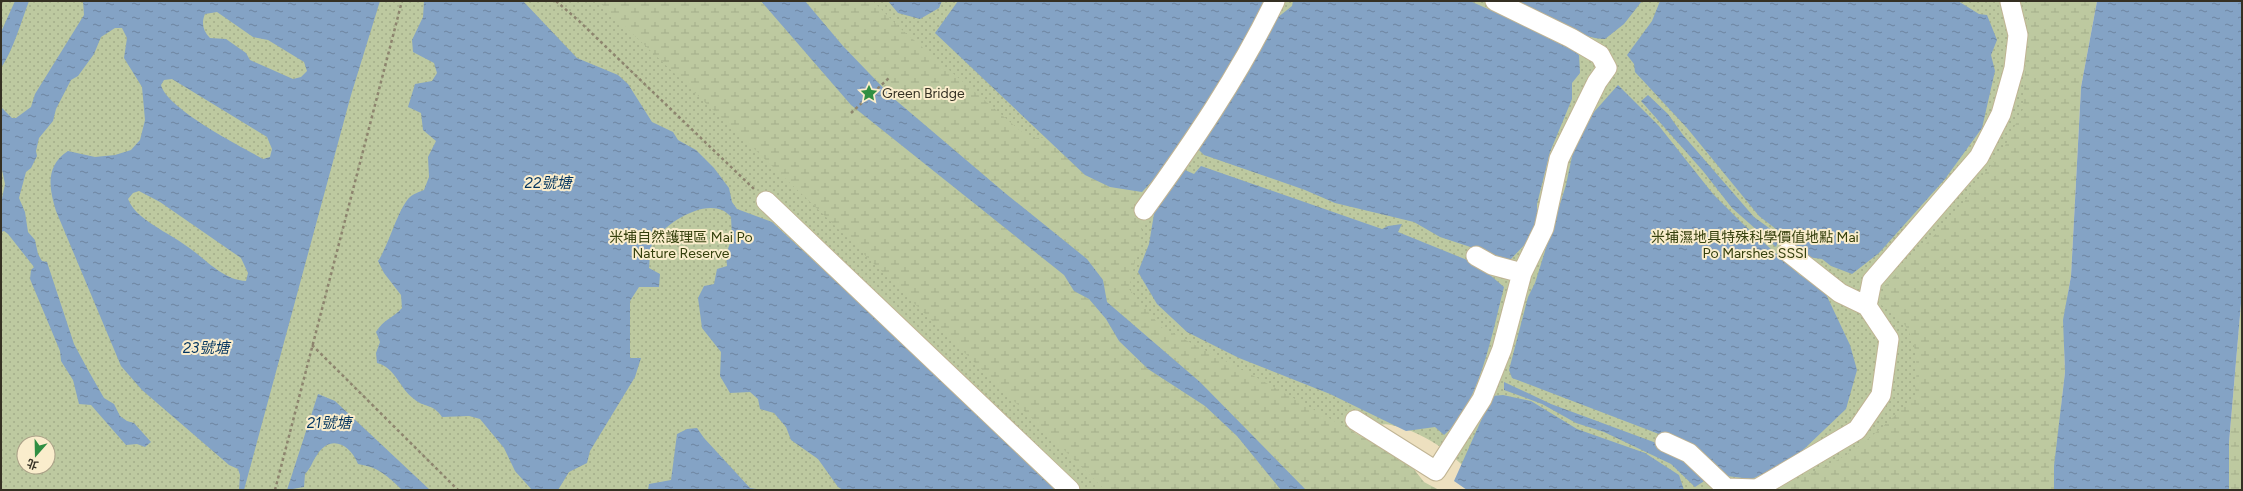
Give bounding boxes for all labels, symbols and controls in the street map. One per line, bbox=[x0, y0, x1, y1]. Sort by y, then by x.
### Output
place icon: Green Bridge bbox=[859, 83, 879, 103]
place label: Green Bridge bbox=[882, 85, 965, 102]
water label: 22號塘 bbox=[525, 174, 574, 192]
park label: 米埔自然護理區 Mai Po Nature Reserve bbox=[609, 229, 753, 262]
park label: 米埔濕地具特殊科學價值地點 Mai Po Marshes SSSI bbox=[1651, 229, 1859, 262]
water label: 23號塘 bbox=[183, 339, 232, 357]
water label: 21號塘 bbox=[307, 414, 354, 432]
north arrow bbox=[16, 435, 56, 475]
text: 北 bbox=[25, 456, 40, 472]

